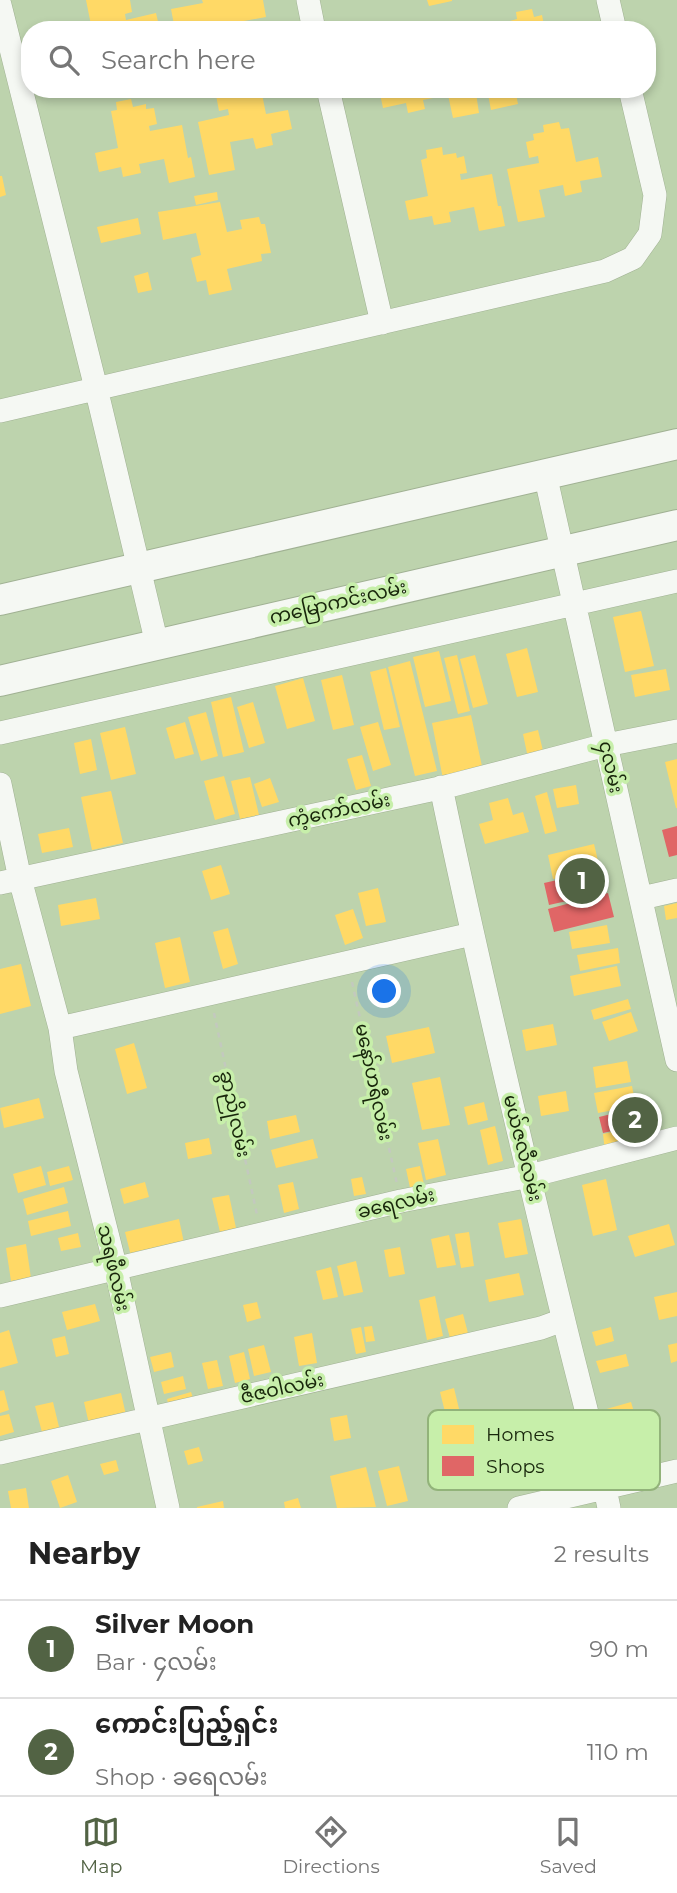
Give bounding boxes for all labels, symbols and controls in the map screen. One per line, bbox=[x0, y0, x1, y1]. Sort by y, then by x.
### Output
search box bbox=[21, 21, 656, 98]
icon: search bbox=[45, 41, 83, 79]
text: Search here bbox=[101, 44, 256, 76]
street label: ကမြောကင်းလမ်း bbox=[267, 572, 410, 633]
street label: ၄လမ်း bbox=[590, 738, 631, 796]
street label: ကံ့ကော်လမ်း bbox=[285, 785, 393, 834]
pin: 1 bbox=[559, 855, 605, 907]
your location bbox=[367, 974, 401, 1008]
street label: မနော်ဟရီလမ်း bbox=[346, 1021, 401, 1144]
street label: ခွာညိုလမ်း bbox=[211, 1068, 258, 1160]
street label: မယ်ဇလီလမ်း bbox=[499, 1091, 550, 1204]
pin: 2 bbox=[612, 1094, 658, 1146]
street label: ခရေလမ်း bbox=[354, 1180, 438, 1227]
street label: သရဖီလမ်း bbox=[89, 1222, 138, 1314]
street label: ဇီဇဝါလမ်း bbox=[238, 1365, 326, 1408]
legend bbox=[428, 1410, 660, 1490]
text: Homes bbox=[486, 1423, 554, 1446]
text: Shops bbox=[486, 1455, 545, 1478]
text: Nearby bbox=[28, 1535, 140, 1572]
text: 2 results bbox=[554, 1540, 649, 1568]
text: Silver Moon bbox=[95, 1608, 254, 1640]
text: 1 bbox=[46, 1635, 56, 1663]
text: 90 m bbox=[589, 1635, 649, 1663]
text: Bar · ၄လမ်း bbox=[95, 1648, 217, 1676]
text: ကောင်းပြည့်ရှင်း bbox=[95, 1708, 278, 1740]
text: 2 bbox=[44, 1738, 58, 1766]
text: 110 m bbox=[587, 1738, 649, 1766]
text: Shop · ခရေလမ်း bbox=[95, 1763, 268, 1791]
tab: Map bbox=[80, 1813, 122, 1878]
tab: Directions bbox=[282, 1813, 380, 1878]
tab: Saved bbox=[540, 1813, 597, 1878]

